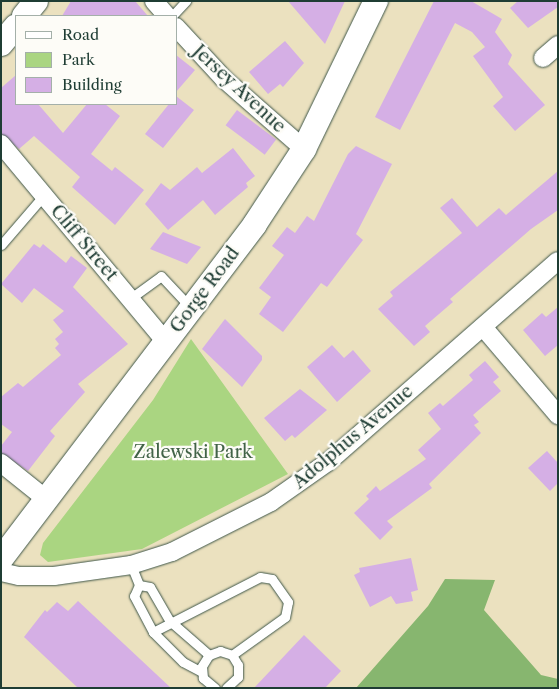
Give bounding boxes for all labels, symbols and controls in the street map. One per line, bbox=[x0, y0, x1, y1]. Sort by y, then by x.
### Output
legend bbox=[15, 15, 178, 105]
text: Road bbox=[62, 25, 99, 44]
street label: Jersey Avenue bbox=[188, 40, 290, 138]
text: Park bbox=[62, 50, 95, 69]
text: Building bbox=[62, 75, 122, 94]
street label: Cliff Street bbox=[46, 200, 122, 286]
street label: Gorge Road bbox=[166, 243, 244, 337]
street label: Adolphus Avenue bbox=[288, 380, 418, 494]
park label: Zalewski Park bbox=[134, 441, 252, 463]

